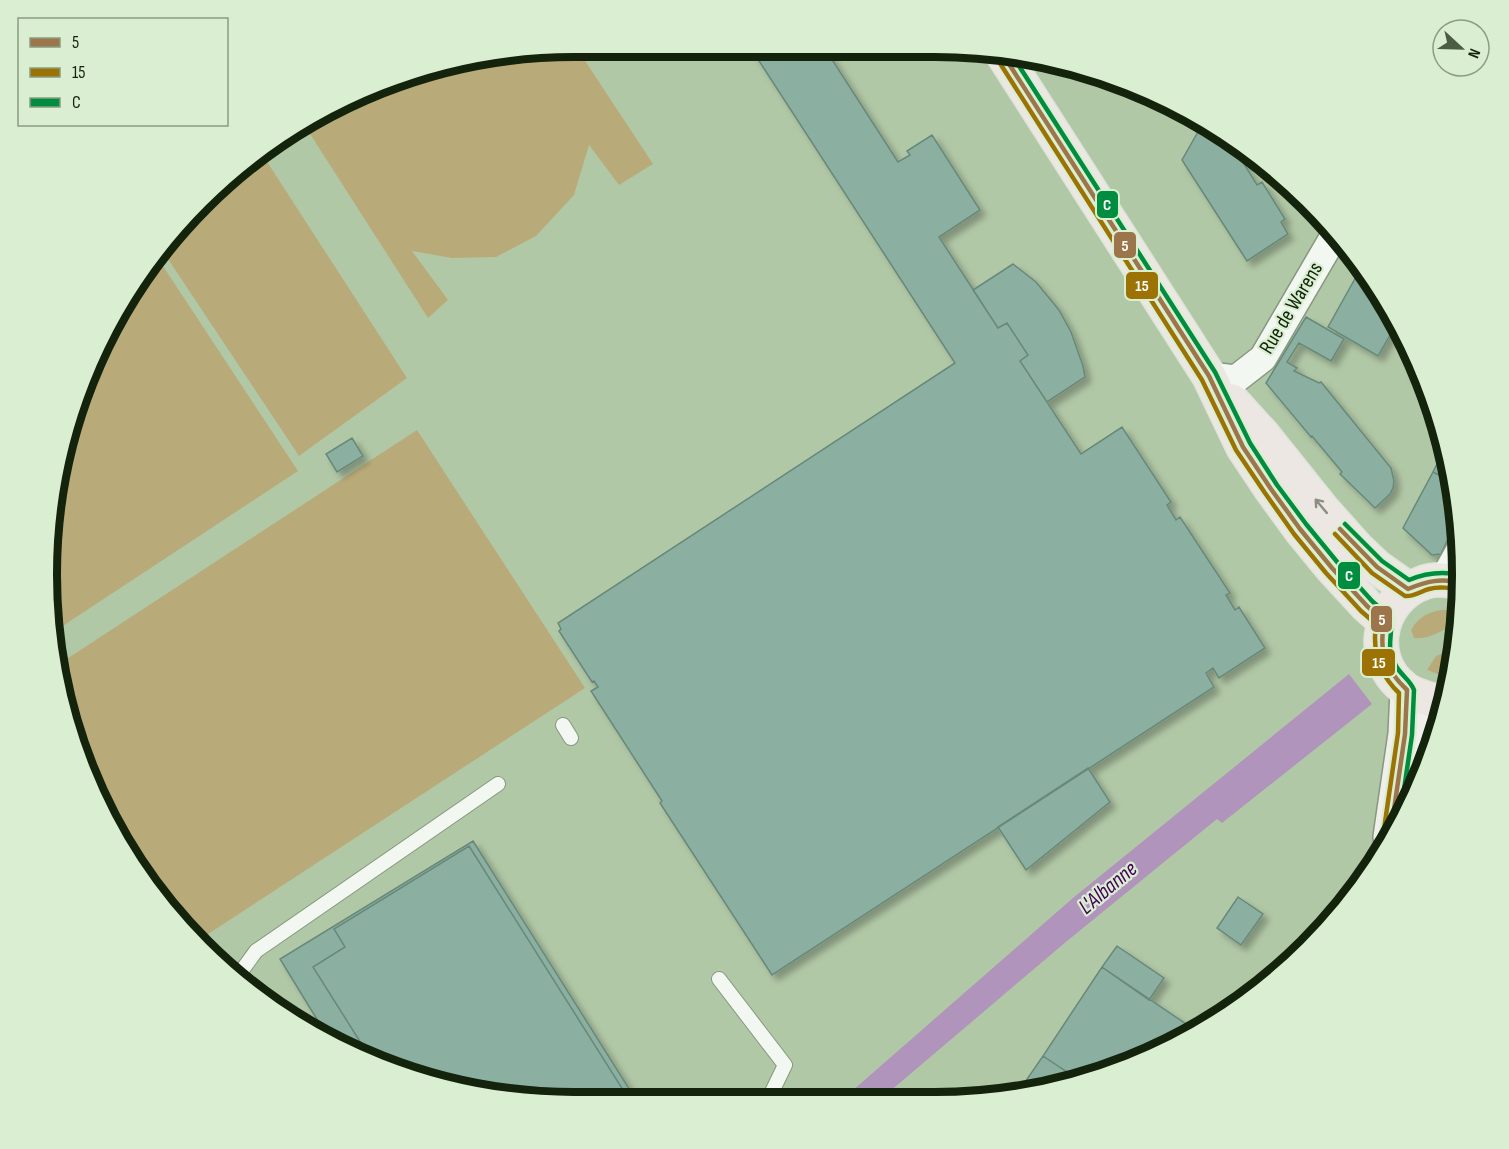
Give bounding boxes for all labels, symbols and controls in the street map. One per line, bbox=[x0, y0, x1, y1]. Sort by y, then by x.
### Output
legend bbox=[18, 18, 228, 126]
north arrow bbox=[1431, 18, 1491, 78]
text: 5 bbox=[72, 32, 79, 53]
text: N bbox=[1463, 46, 1484, 61]
text: 15 bbox=[72, 62, 86, 83]
text: C bbox=[72, 92, 81, 113]
line badge: C bbox=[1096, 190, 1119, 219]
text: C bbox=[1103, 196, 1111, 215]
line badge: 5 bbox=[1113, 231, 1137, 259]
text: 5 bbox=[1121, 237, 1129, 256]
street label: Rue de Warens bbox=[1254, 258, 1328, 358]
line badge: 15 bbox=[1125, 271, 1159, 300]
text: 15 bbox=[1135, 277, 1149, 296]
one-way arrow bbox=[1314, 498, 1327, 514]
line badge: C bbox=[1337, 561, 1361, 590]
text: C bbox=[1345, 567, 1353, 586]
line badge: 5 bbox=[1370, 605, 1393, 633]
text: 5 bbox=[1378, 611, 1386, 630]
line badge: 15 bbox=[1361, 648, 1396, 677]
text: 15 bbox=[1372, 654, 1386, 673]
water label: L'Albanne bbox=[1073, 855, 1143, 920]

